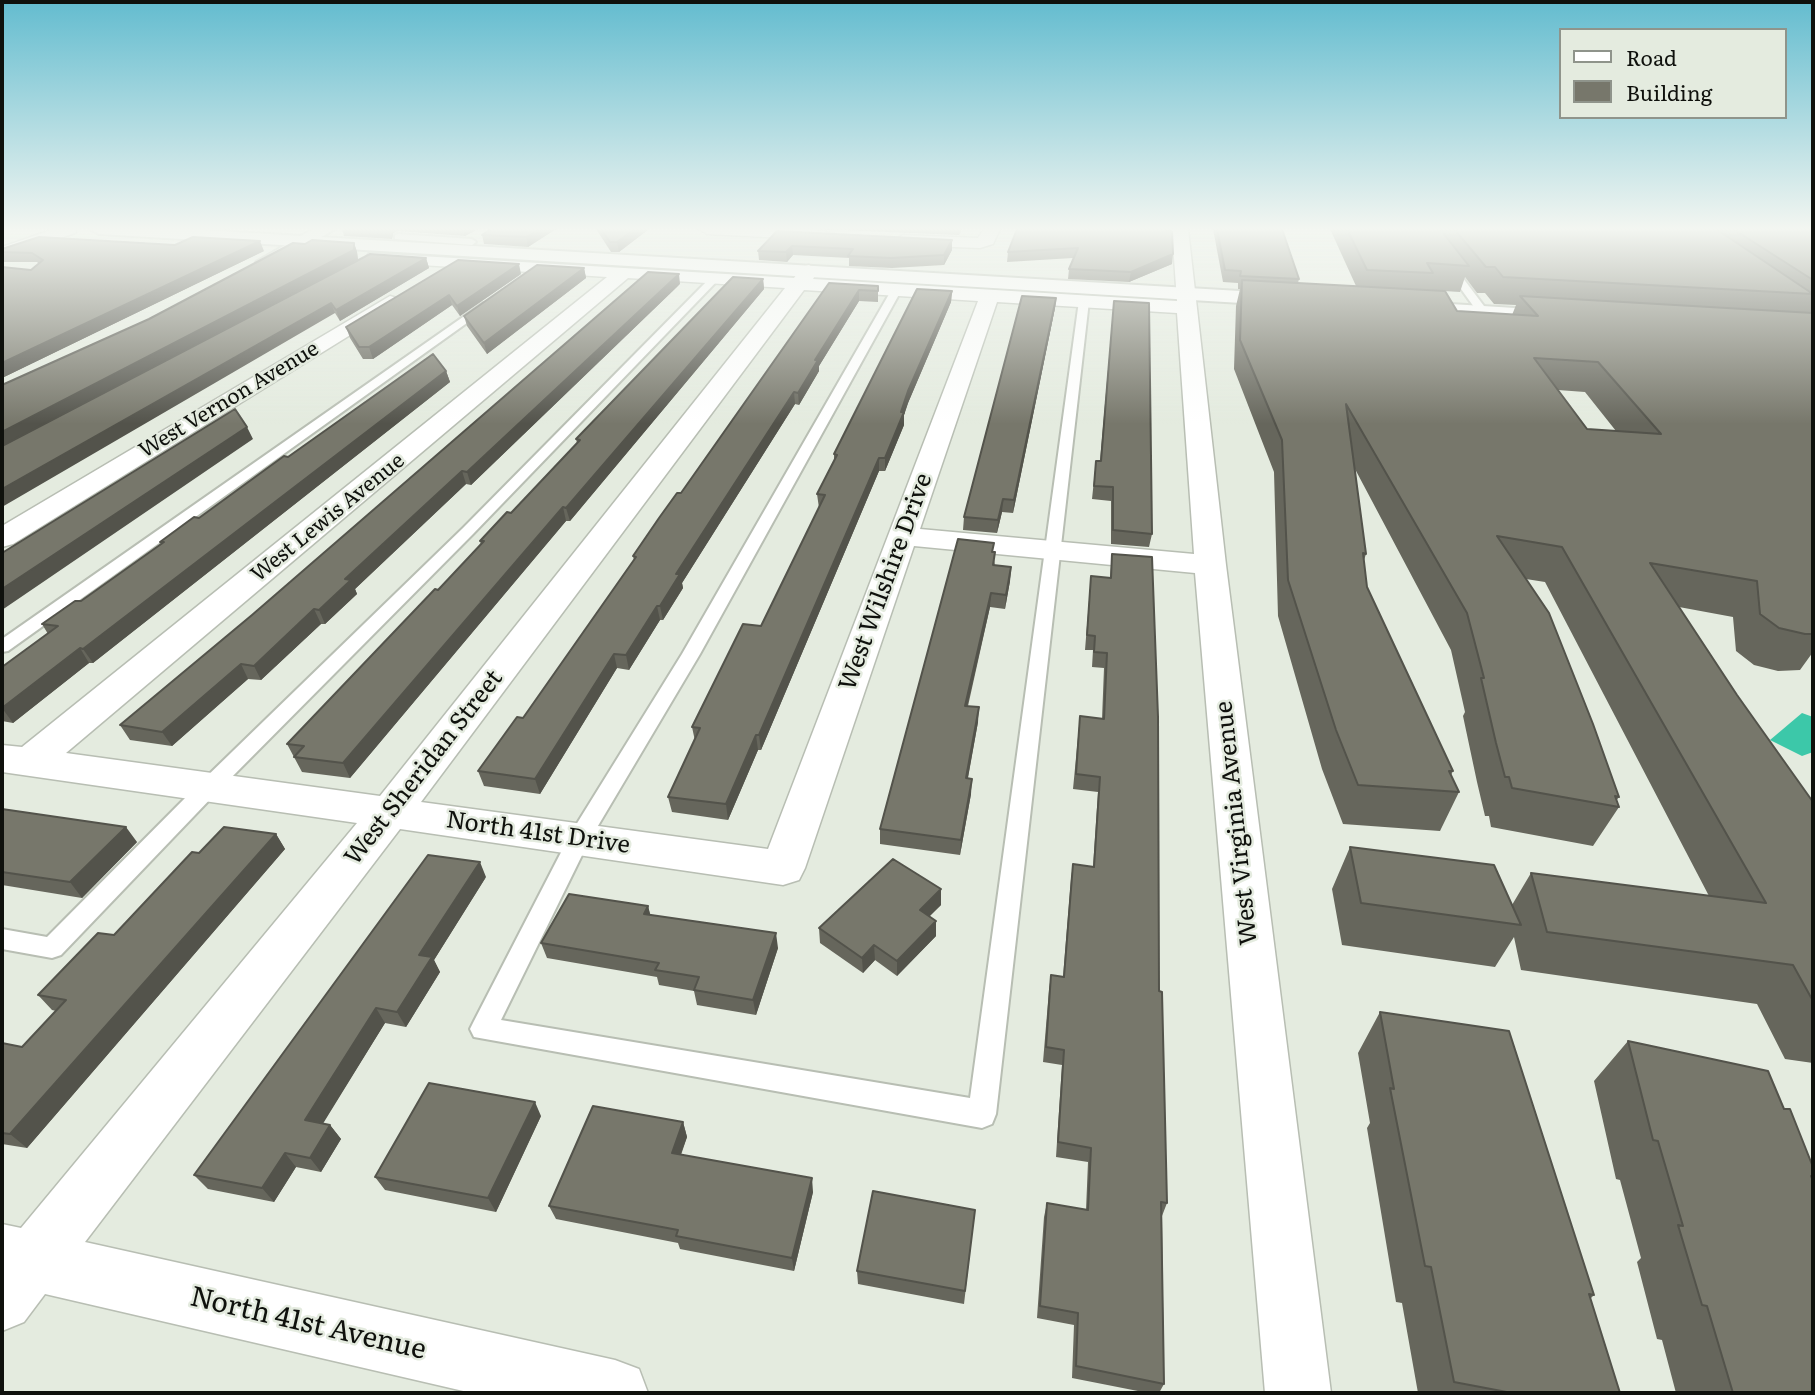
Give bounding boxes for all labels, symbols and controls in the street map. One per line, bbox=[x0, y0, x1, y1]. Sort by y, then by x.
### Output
legend bbox=[1560, 28, 1787, 119]
text: Road bbox=[1626, 41, 1677, 72]
text: Building bbox=[1626, 76, 1712, 107]
street label: West Vernon Avenue bbox=[135, 336, 323, 464]
street label: West Lewis Avenue bbox=[246, 448, 410, 588]
street label: West Wilshire Drive bbox=[833, 469, 939, 695]
street label: West Sheridan Street bbox=[339, 665, 509, 871]
street label: West Virginia Avenue bbox=[1210, 700, 1264, 946]
street label: North 41st Drive bbox=[444, 806, 632, 860]
street label: North 41st Avenue bbox=[187, 1280, 429, 1368]

